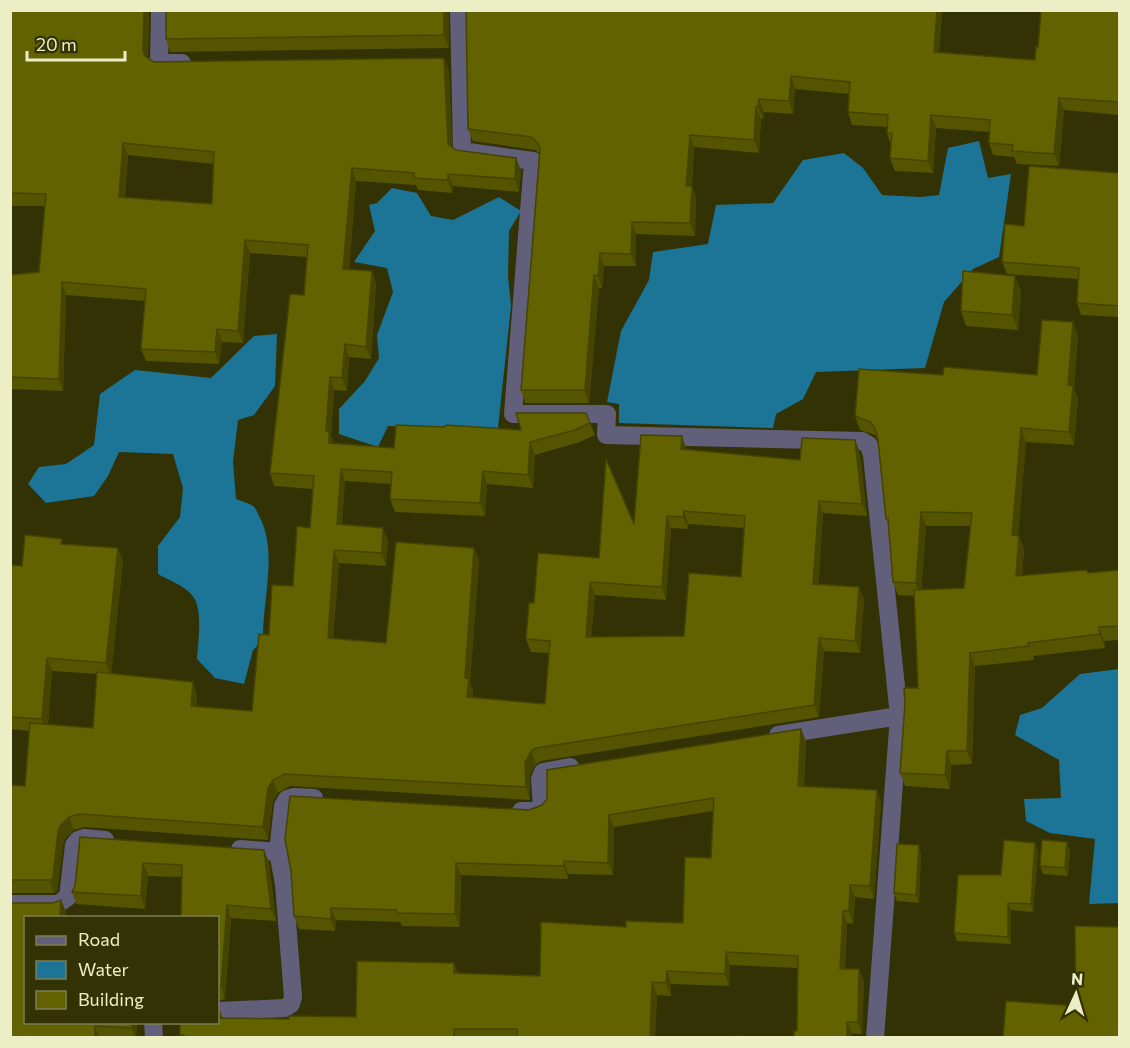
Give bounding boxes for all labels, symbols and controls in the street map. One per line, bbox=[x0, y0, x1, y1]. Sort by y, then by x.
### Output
scale bar bbox=[27, 24, 124, 62]
text: 20 m bbox=[36, 33, 77, 55]
legend bbox=[24, 916, 219, 1024]
text: Road bbox=[78, 928, 120, 950]
text: Water bbox=[78, 958, 129, 980]
north arrow bbox=[1046, 964, 1106, 1024]
text: N bbox=[1070, 969, 1084, 988]
text: Building bbox=[78, 988, 144, 1010]

